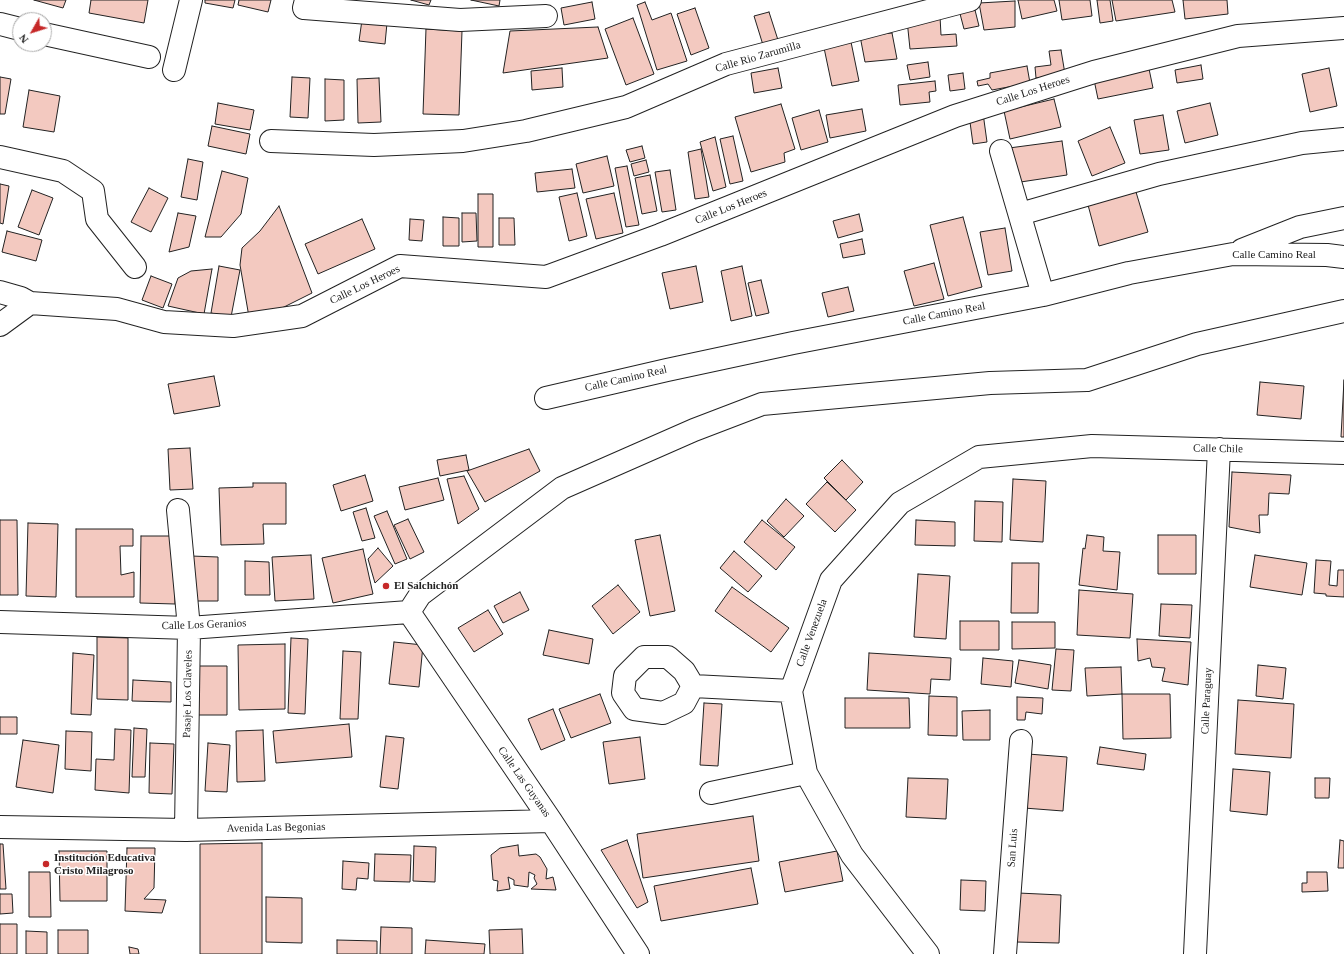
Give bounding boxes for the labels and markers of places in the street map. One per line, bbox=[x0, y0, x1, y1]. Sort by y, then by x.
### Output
place label: El Salchichón bbox=[394, 579, 458, 593]
marker: El Salchichón bbox=[381, 581, 391, 591]
place label: Institución Educativa Cristo Milagroso bbox=[54, 851, 155, 877]
marker: Institución Educativa Cristo Milagroso bbox=[41, 859, 51, 869]

